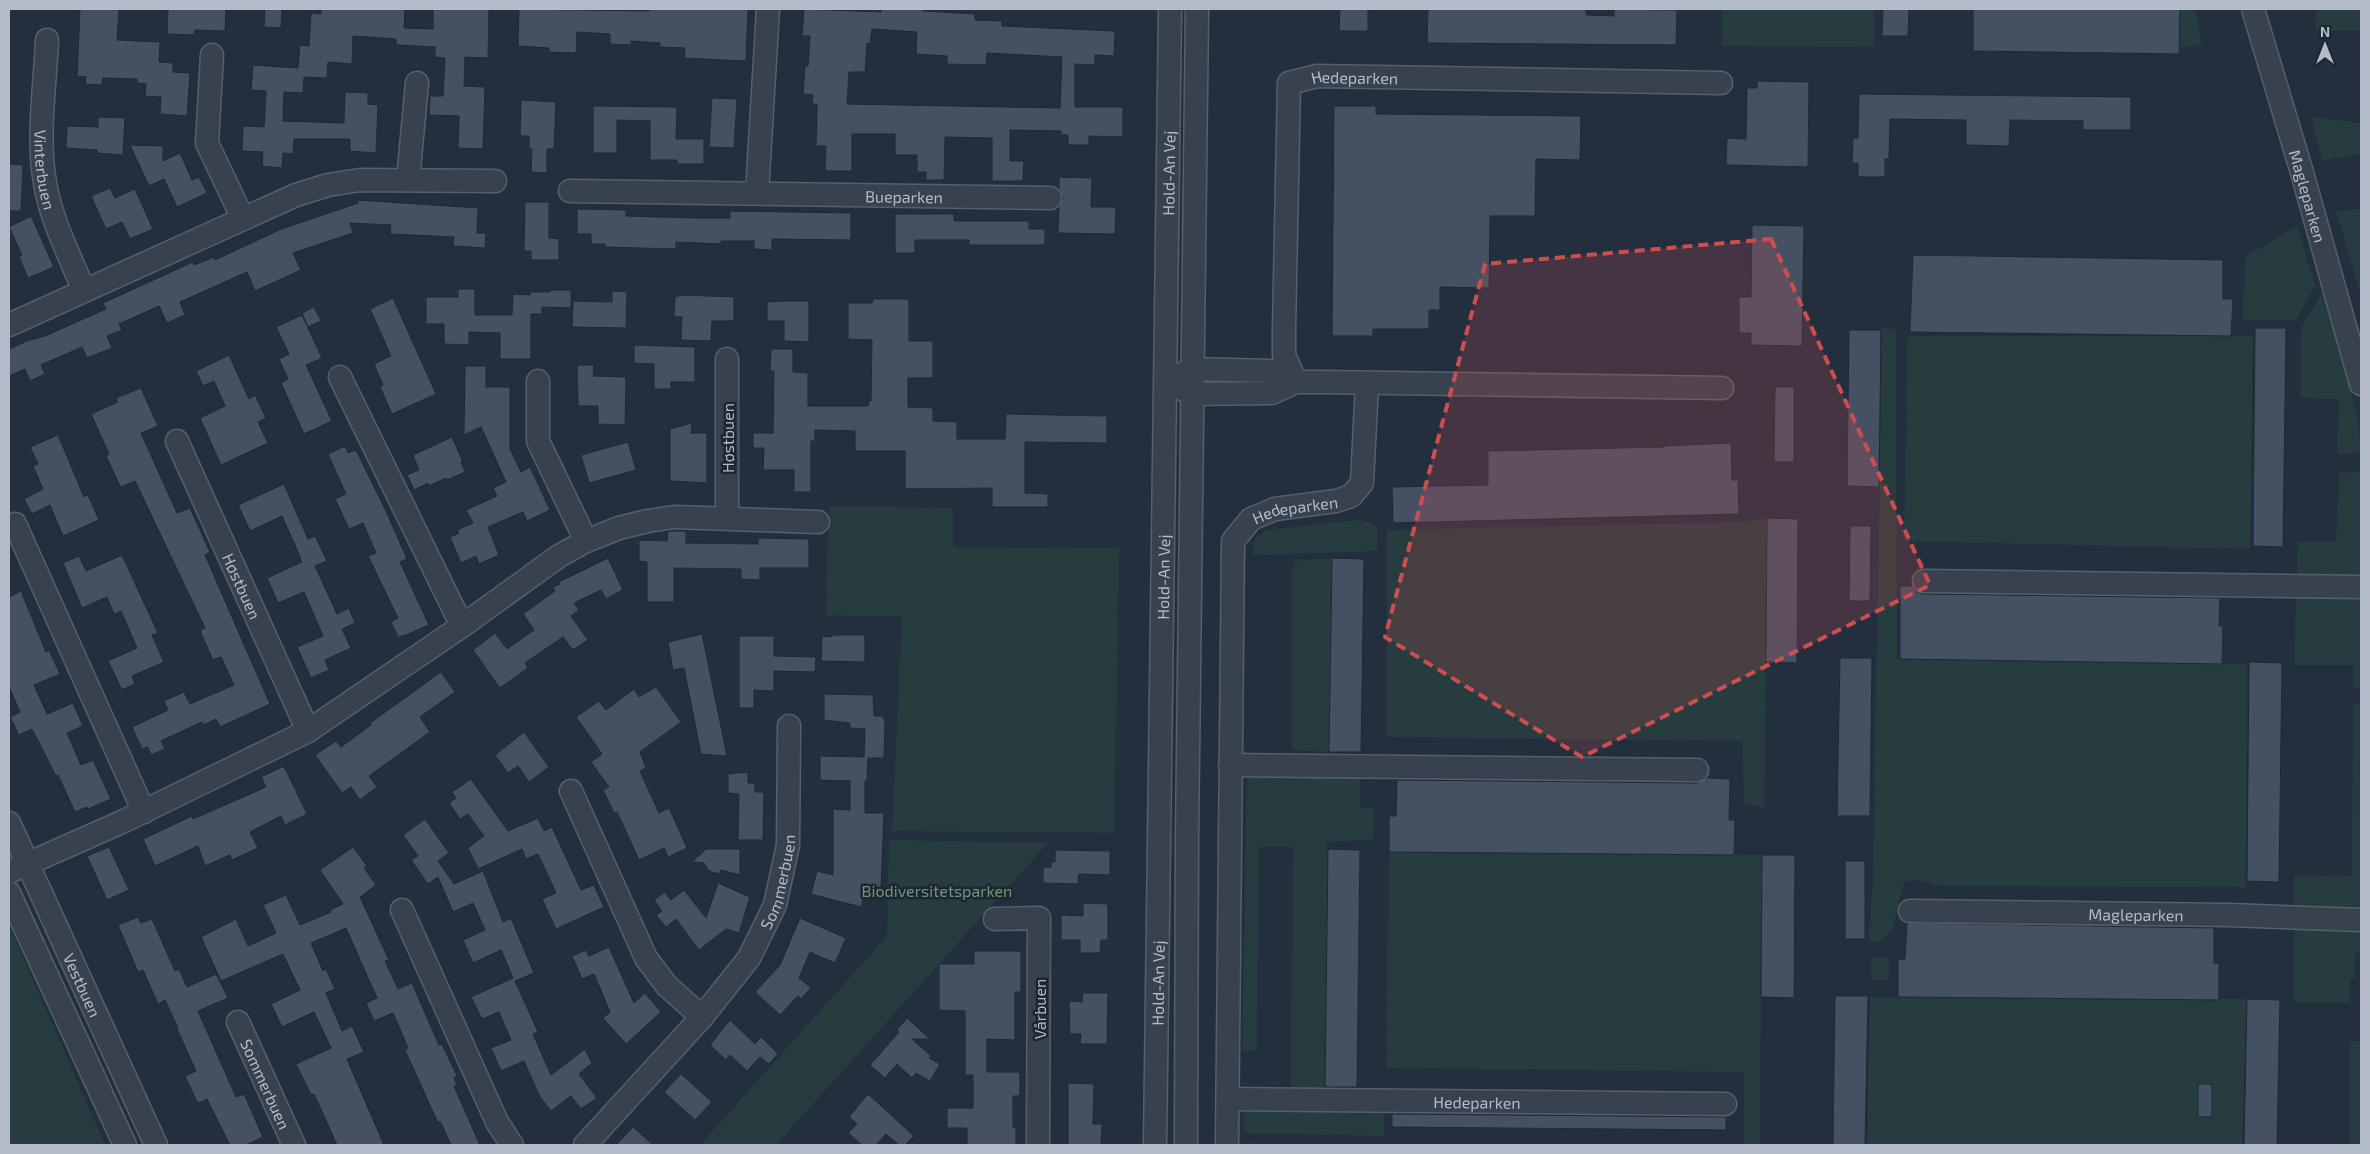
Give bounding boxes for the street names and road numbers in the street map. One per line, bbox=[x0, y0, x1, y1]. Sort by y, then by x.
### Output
street label: Hedeparken bbox=[1309, 66, 1398, 87]
street label: Vinterbuen bbox=[32, 130, 60, 212]
street label: Hold-An Vej bbox=[1158, 130, 1179, 216]
street label: Magleparken bbox=[2286, 147, 2331, 244]
street label: Bueparken bbox=[865, 186, 943, 206]
street label: Høstbuen bbox=[718, 403, 737, 473]
street label: Hedeparken bbox=[1249, 491, 1339, 527]
street label: Hold-An Vej bbox=[1152, 534, 1174, 620]
street label: Høstbuen bbox=[219, 550, 266, 622]
street label: Sommerbuen bbox=[755, 835, 798, 932]
street label: Magleparken bbox=[2088, 904, 2184, 924]
street label: Hold-An Vej bbox=[1147, 940, 1168, 1026]
street label: Vestbuen bbox=[60, 950, 106, 1020]
street label: Vårbuen bbox=[1030, 979, 1049, 1039]
street label: Sommerbuen bbox=[237, 1036, 295, 1132]
street label: Hedeparken bbox=[1433, 1092, 1521, 1111]

